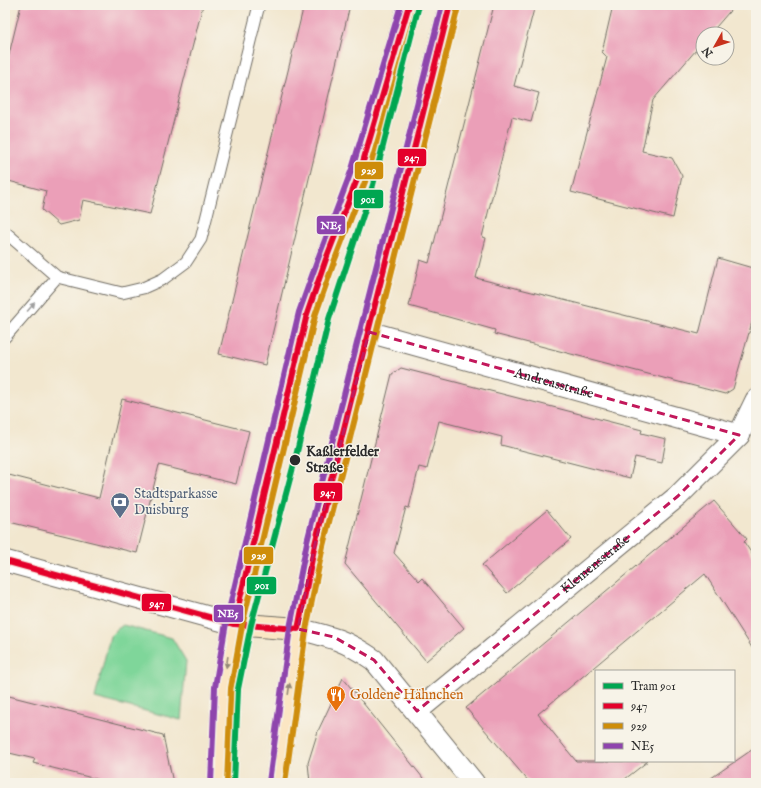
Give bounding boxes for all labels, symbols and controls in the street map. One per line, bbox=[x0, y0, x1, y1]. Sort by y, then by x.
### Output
north arrow bbox=[695, 26, 735, 66]
text: N bbox=[699, 43, 717, 61]
line badge: 947 bbox=[397, 148, 427, 167]
text: 947 bbox=[404, 151, 419, 165]
line badge: 929 bbox=[354, 161, 384, 180]
text: 929 bbox=[361, 164, 377, 178]
line badge: 901 bbox=[353, 189, 384, 209]
text: 901 bbox=[360, 193, 375, 207]
line badge: NE5 bbox=[316, 215, 346, 235]
text: NE5 bbox=[319, 219, 342, 233]
one-way arrow bbox=[26, 302, 35, 312]
street label: Andreasstraße bbox=[511, 364, 596, 403]
place label: Kaßlerfelder Straße bbox=[306, 443, 380, 477]
marker: Kaßlerfelder Straße bbox=[288, 453, 302, 467]
line badge: 947 bbox=[313, 482, 343, 502]
place label: Stadtsparkasse Duisburg bbox=[134, 485, 218, 519]
text: 947 bbox=[320, 486, 335, 500]
bank icon: Stadtsparkasse Duisburg bbox=[109, 491, 131, 519]
street label: Klemensstraße bbox=[557, 530, 634, 598]
line badge: 929 bbox=[243, 546, 274, 565]
text: 929 bbox=[251, 549, 267, 563]
line badge: 901 bbox=[246, 576, 277, 595]
text: 901 bbox=[254, 579, 269, 593]
line badge: 947 bbox=[141, 593, 172, 612]
text: 947 bbox=[149, 597, 164, 611]
line badge: NE5 bbox=[213, 604, 244, 623]
text: NE5 bbox=[216, 607, 239, 621]
one-way arrow bbox=[224, 656, 230, 668]
legend bbox=[595, 670, 735, 762]
text: Tram 901 bbox=[631, 679, 676, 694]
one-way arrow bbox=[286, 683, 292, 695]
restaurant icon: Goldene Hähnchen bbox=[325, 684, 347, 712]
place label: Goldene Hähnchen bbox=[350, 686, 464, 704]
text: 947 bbox=[630, 699, 647, 714]
text: 929 bbox=[630, 719, 647, 734]
text: NE5 bbox=[631, 739, 655, 754]

